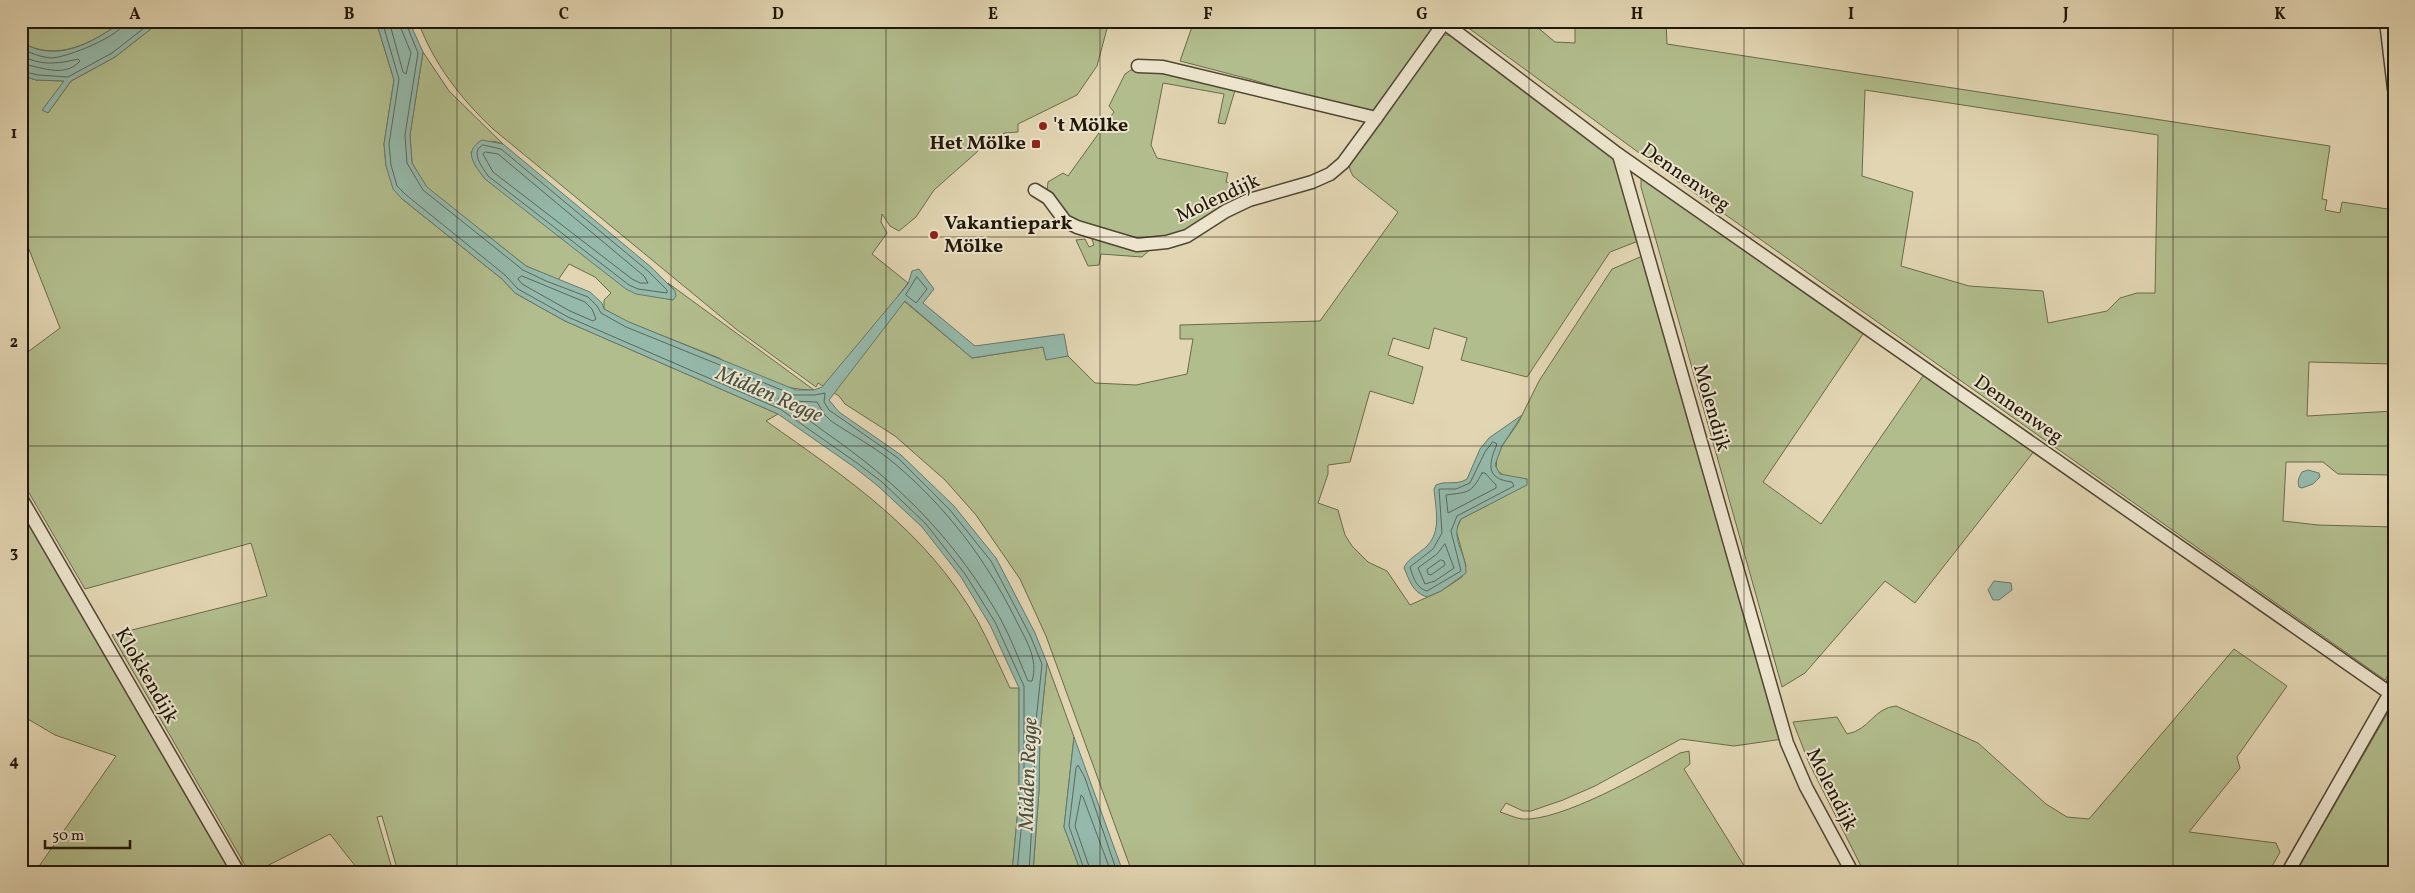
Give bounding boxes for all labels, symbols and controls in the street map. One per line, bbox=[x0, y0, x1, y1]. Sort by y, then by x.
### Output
text: A bbox=[129, 4, 141, 26]
text: B bbox=[344, 4, 355, 26]
text: C bbox=[559, 4, 569, 26]
text: D bbox=[772, 4, 784, 26]
text: E bbox=[988, 4, 998, 26]
text: F bbox=[1203, 4, 1213, 26]
text: G bbox=[1416, 4, 1428, 26]
text: H bbox=[1631, 4, 1643, 26]
text: I bbox=[1848, 4, 1854, 26]
text: J bbox=[2062, 4, 2069, 26]
text: K bbox=[2274, 4, 2286, 26]
place label: 't Mölke bbox=[1053, 112, 1128, 140]
marker: 't Mölke bbox=[1037, 120, 1049, 132]
text: 1 bbox=[11, 123, 17, 145]
place label: Het Mölke bbox=[930, 130, 1026, 158]
street label: Dennenweg bbox=[1635, 137, 1735, 219]
marker: Het Mölke bbox=[1030, 138, 1042, 150]
street label: Molendijk bbox=[1171, 167, 1265, 231]
place label: Vakantiepark Mölke bbox=[944, 210, 1073, 261]
marker: Vakantiepark Mölke bbox=[928, 229, 940, 241]
text: 2 bbox=[10, 332, 18, 354]
water label: Midden Regge bbox=[710, 359, 827, 431]
street label: Molendijk bbox=[1685, 361, 1737, 455]
street label: Dennenweg bbox=[1968, 369, 2068, 451]
text: 3 bbox=[10, 542, 18, 564]
street label: Klokkendijk bbox=[107, 623, 185, 729]
water label: Midden Regge bbox=[1012, 717, 1045, 832]
street label: Molendijk bbox=[1798, 744, 1864, 836]
text: 4 bbox=[9, 751, 19, 773]
scale bar bbox=[45, 818, 130, 850]
text: 50 m bbox=[52, 826, 84, 847]

